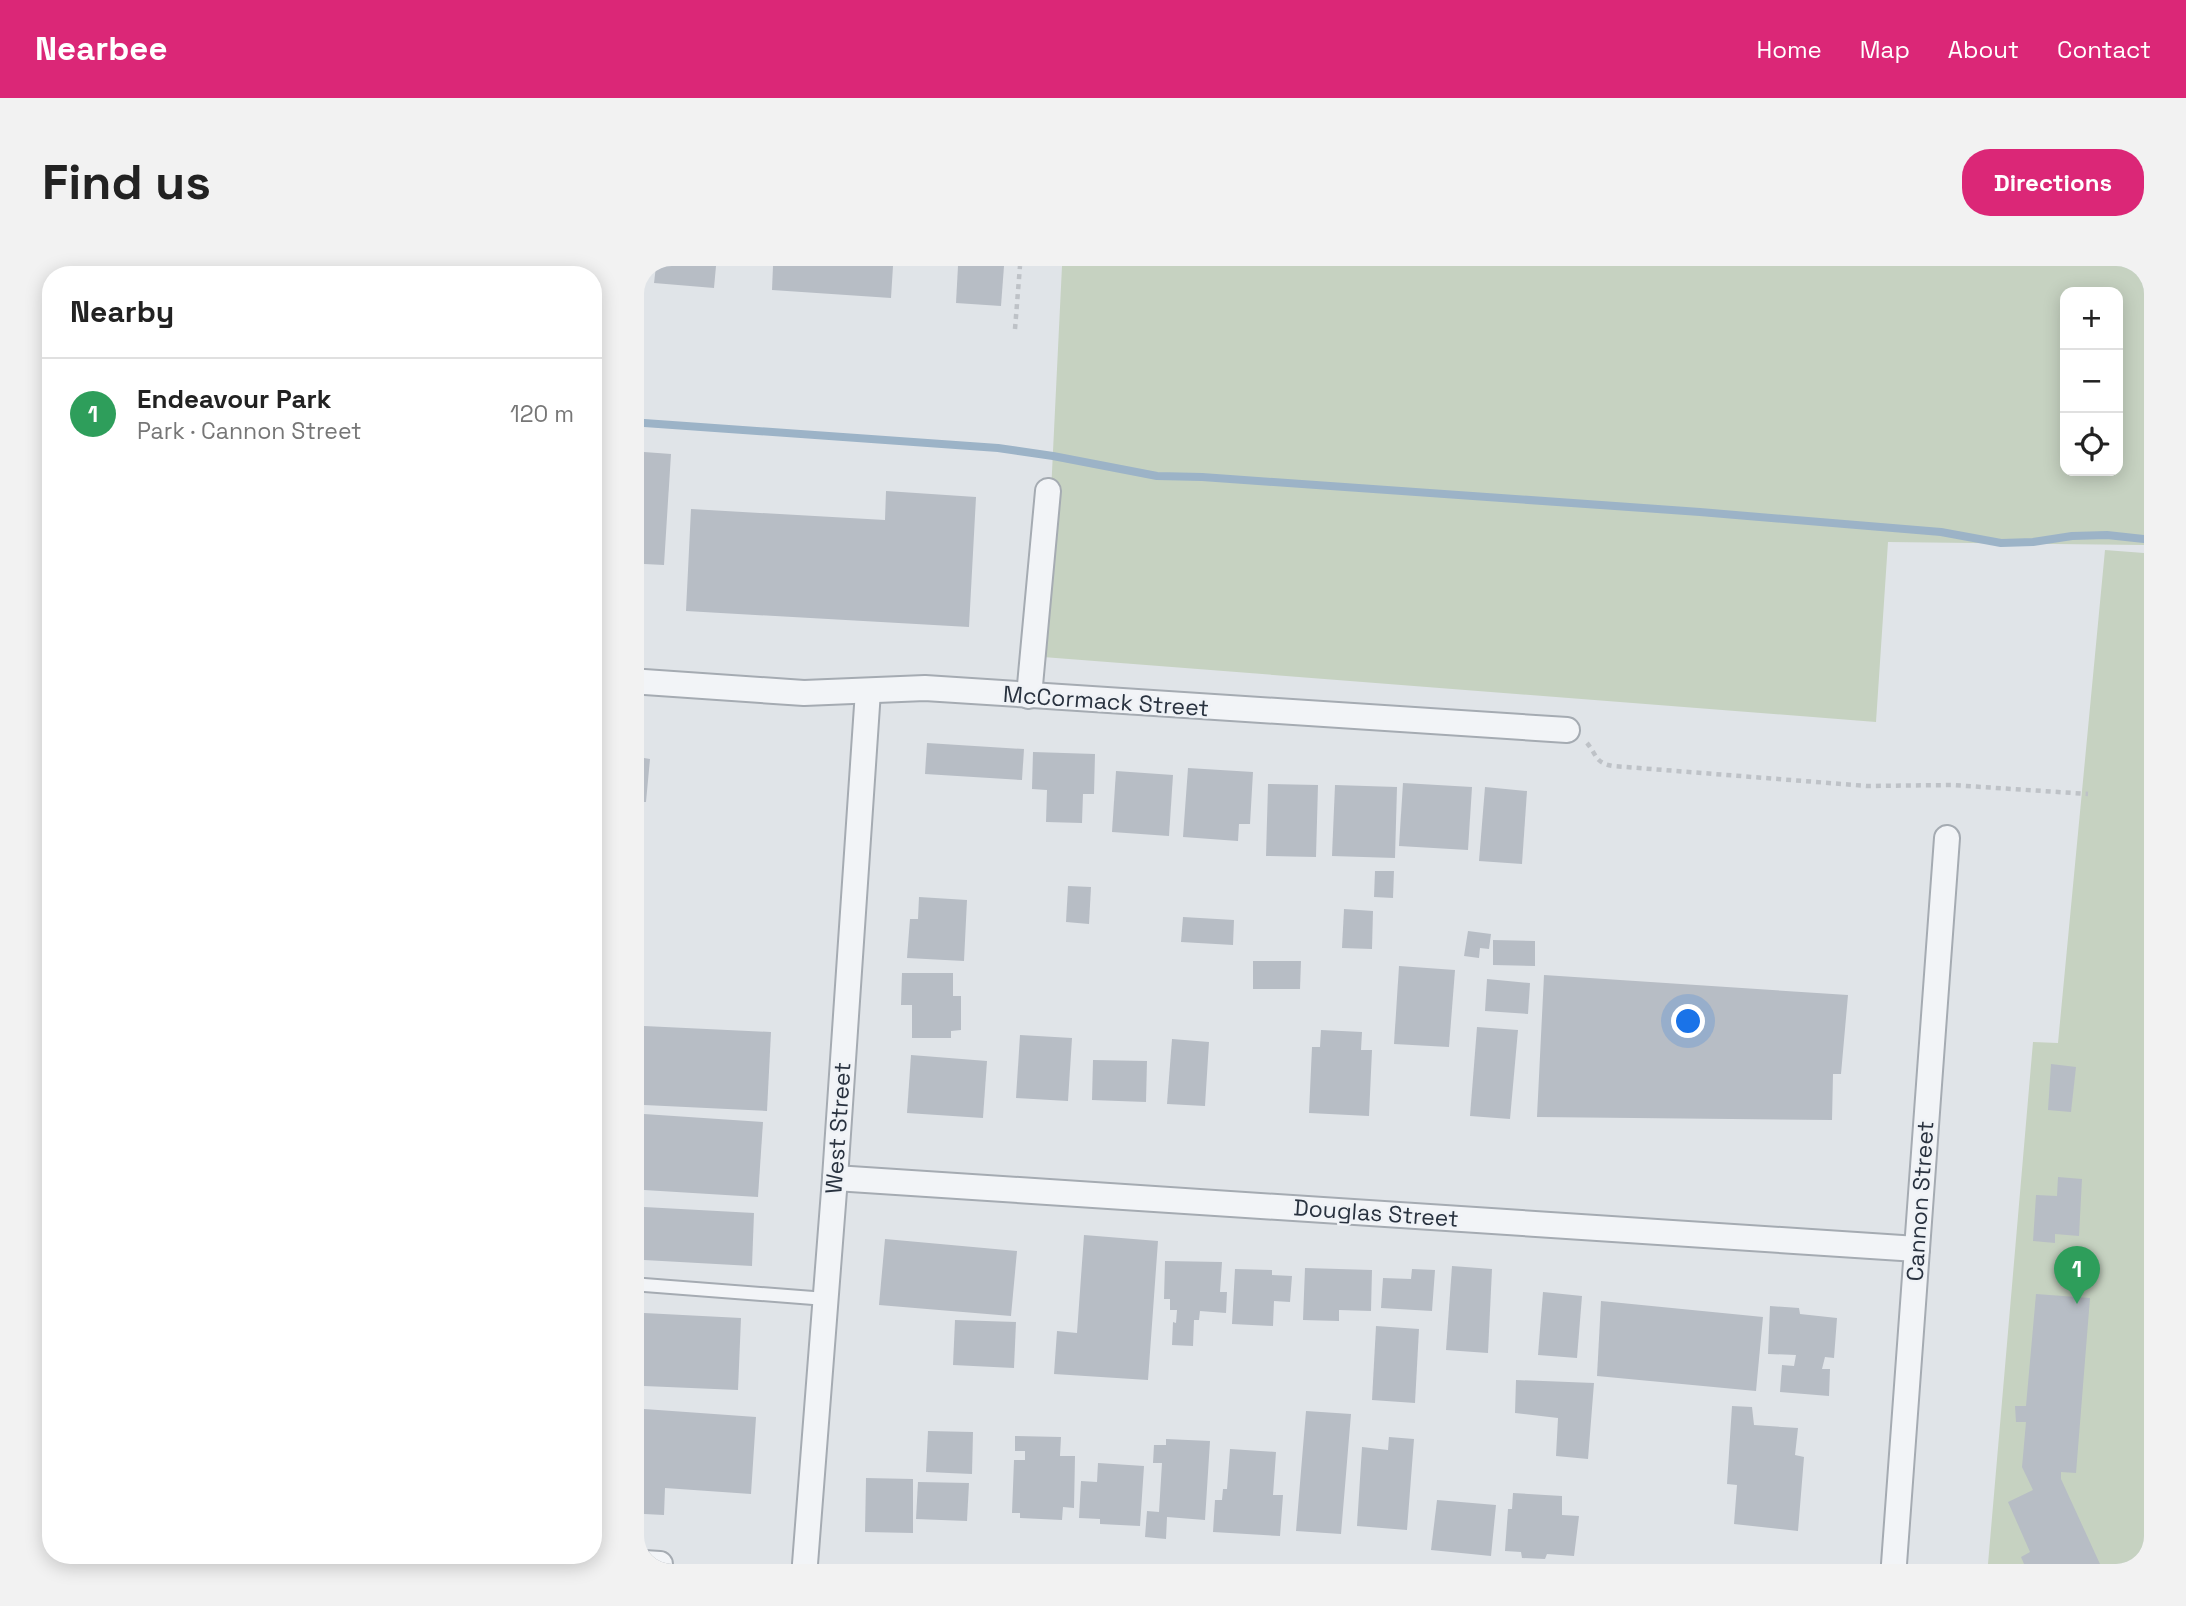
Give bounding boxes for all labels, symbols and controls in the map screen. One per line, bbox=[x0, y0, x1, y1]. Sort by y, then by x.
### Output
text: Nearbee bbox=[35, 28, 167, 70]
text: Home bbox=[1756, 34, 1822, 65]
text: Map bbox=[1860, 34, 1910, 65]
text: About bbox=[1948, 34, 2019, 65]
text: Contact bbox=[2057, 34, 2151, 65]
button: Directions bbox=[1962, 149, 2144, 216]
text: Find us bbox=[42, 151, 211, 213]
map controls bbox=[2060, 287, 2123, 476]
button: + bbox=[2060, 287, 2123, 350]
text: Nearby bbox=[70, 292, 174, 331]
button: − bbox=[2060, 350, 2123, 413]
text: Endeavour Park bbox=[137, 382, 331, 416]
text: 1 bbox=[88, 399, 98, 429]
text: 120 m bbox=[510, 399, 574, 429]
button: locate bbox=[2060, 413, 2123, 476]
text: Park · Cannon Street bbox=[137, 416, 362, 446]
street label: McCormack Street bbox=[1002, 679, 1210, 723]
your location bbox=[1671, 1004, 1705, 1038]
street label: West Street bbox=[818, 1061, 858, 1195]
street label: Cannon Street bbox=[1899, 1120, 1941, 1282]
street label: Douglas Street bbox=[1292, 1192, 1460, 1234]
pin: 1 bbox=[2054, 1246, 2100, 1304]

